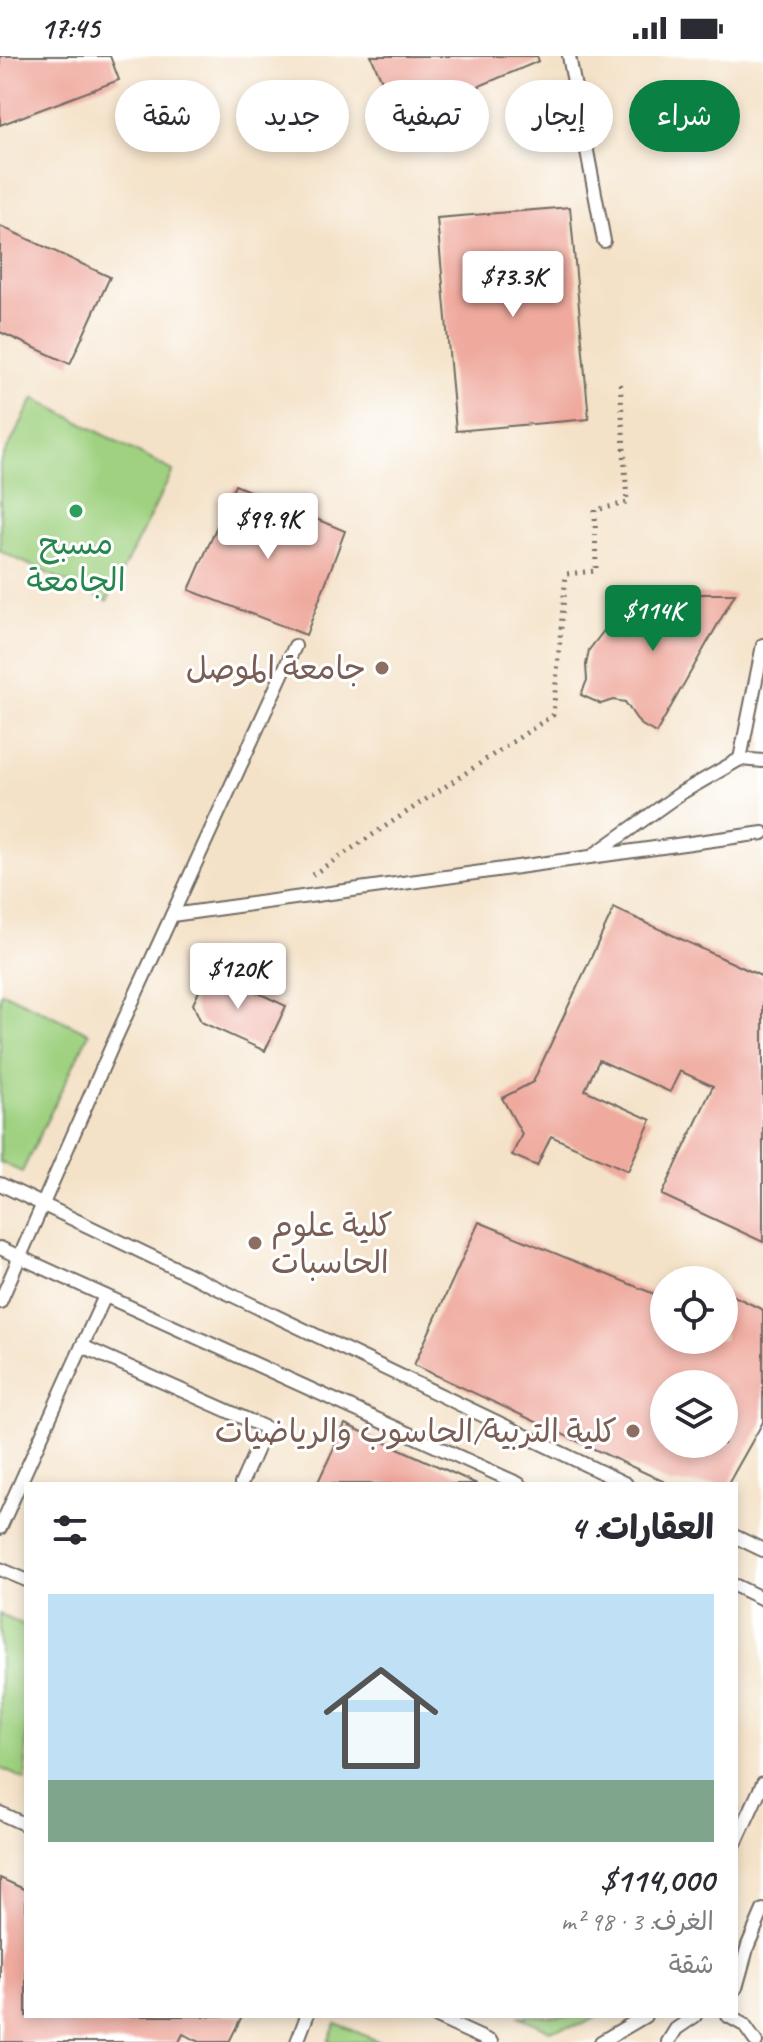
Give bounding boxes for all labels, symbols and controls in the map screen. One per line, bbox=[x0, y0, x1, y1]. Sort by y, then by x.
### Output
text: 17:45 bbox=[40, 9, 99, 47]
chip: شقة bbox=[115, 80, 220, 152]
chip: جديد bbox=[236, 80, 349, 152]
chip: تصفية bbox=[365, 80, 489, 152]
chip: إيجار bbox=[505, 80, 613, 152]
chip: شراء bbox=[629, 80, 740, 152]
pin: $73.3K bbox=[448, 251, 578, 319]
text: $73.3K bbox=[480, 260, 546, 293]
pin: $99.9K bbox=[203, 493, 333, 561]
marker: مسبح الجامعة bbox=[67, 502, 85, 520]
text: $99.9K bbox=[236, 502, 300, 535]
place label: مسبح الجامعة bbox=[26, 523, 126, 601]
pin: $114K bbox=[597, 585, 709, 653]
text: $114K bbox=[623, 594, 683, 627]
place label: جامعة الموصل bbox=[186, 648, 366, 689]
marker: جامعة الموصل bbox=[373, 659, 391, 677]
pin: $120K bbox=[182, 943, 294, 1011]
text: $120K bbox=[208, 952, 268, 985]
place label: كلية علوم الحاسبات bbox=[271, 1205, 393, 1283]
marker: كلية علوم الحاسبات bbox=[246, 1234, 264, 1252]
map controls bbox=[650, 1266, 738, 1458]
button: locate bbox=[650, 1266, 738, 1354]
button: layers bbox=[650, 1370, 738, 1458]
place label: كلية التربية/الحاسوب والرياضيات bbox=[215, 1411, 617, 1452]
marker: كلية التربية/الحاسوب والرياضيات bbox=[624, 1422, 642, 1440]
text: العقارات: 4 bbox=[570, 1506, 714, 1549]
icon: filters bbox=[48, 1508, 92, 1552]
icon: home bbox=[309, 1646, 453, 1790]
text: $114,000 bbox=[600, 1858, 714, 1901]
text: الغرف: 3 · 98 m² bbox=[561, 1905, 714, 1938]
text: شقة bbox=[669, 1948, 714, 1981]

